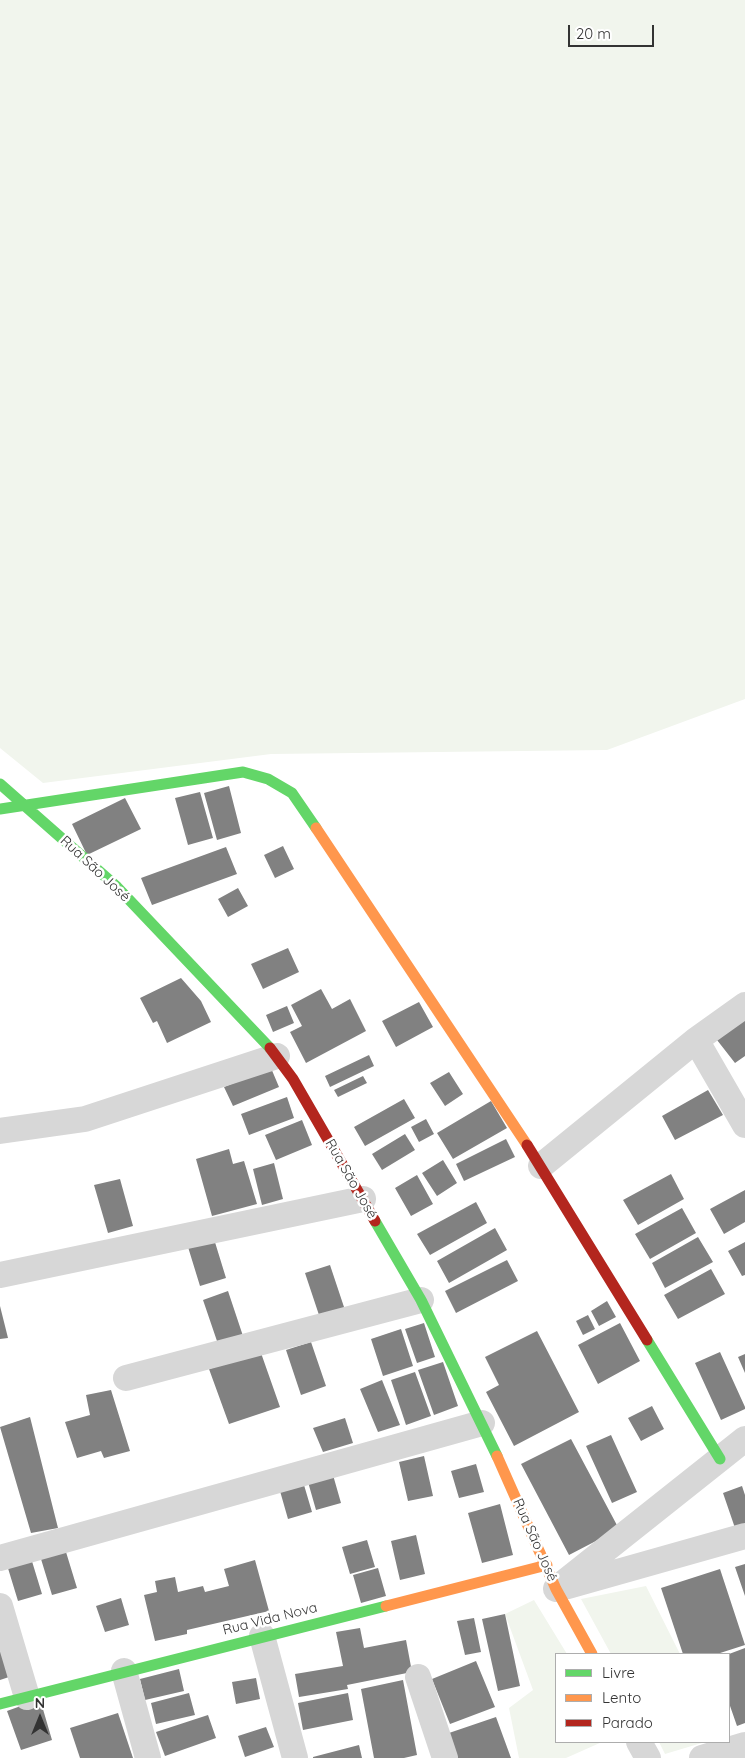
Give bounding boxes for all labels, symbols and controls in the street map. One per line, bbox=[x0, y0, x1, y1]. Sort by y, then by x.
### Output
scale bar bbox=[570, 15, 656, 47]
text: 20 m bbox=[576, 24, 611, 43]
street label: Rua São José bbox=[57, 832, 133, 906]
street label: Rua São José bbox=[321, 1136, 381, 1222]
street label: Rua São José bbox=[509, 1496, 561, 1584]
street label: Rua Vida Nova bbox=[221, 1599, 319, 1639]
legend bbox=[555, 1653, 730, 1743]
text: Livre bbox=[602, 1663, 635, 1682]
text: Lento bbox=[602, 1688, 641, 1707]
north arrow bbox=[15, 1693, 65, 1743]
text: N bbox=[35, 1694, 45, 1712]
text: Parado bbox=[602, 1713, 653, 1732]

